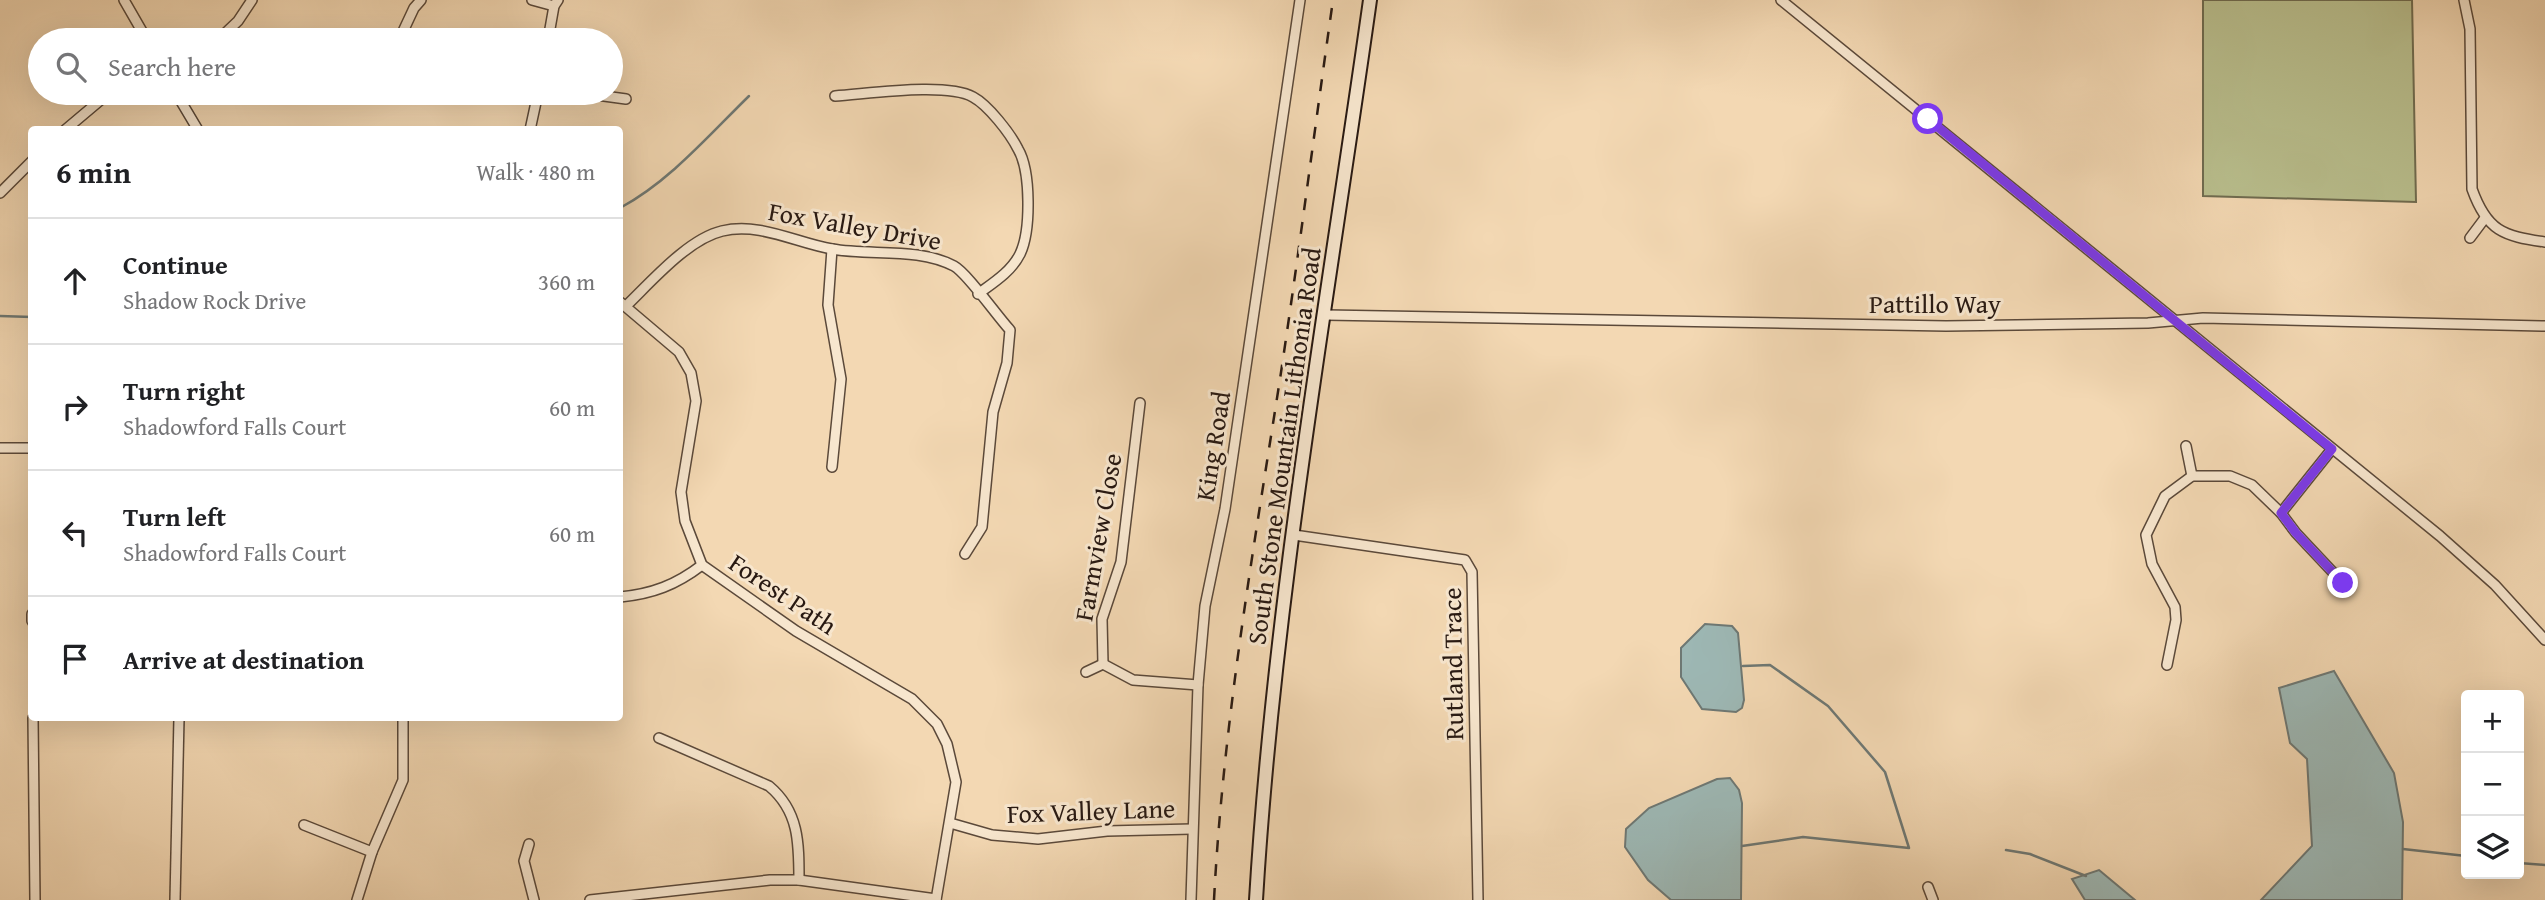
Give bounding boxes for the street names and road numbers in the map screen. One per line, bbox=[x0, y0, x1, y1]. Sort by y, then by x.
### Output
street label: Fox Valley Drive bbox=[766, 191, 945, 260]
street label: South Stone Mountain Lithonia Road bbox=[1236, 245, 1331, 647]
street label: Pattillo Way bbox=[1869, 284, 2001, 323]
street label: King Road bbox=[1185, 388, 1240, 503]
street label: Farmview Close bbox=[1064, 450, 1131, 624]
street label: Forest Path bbox=[721, 543, 845, 644]
street label: Rutland Trace bbox=[1432, 587, 1473, 741]
street label: Fox Valley Lane bbox=[1006, 788, 1176, 833]

